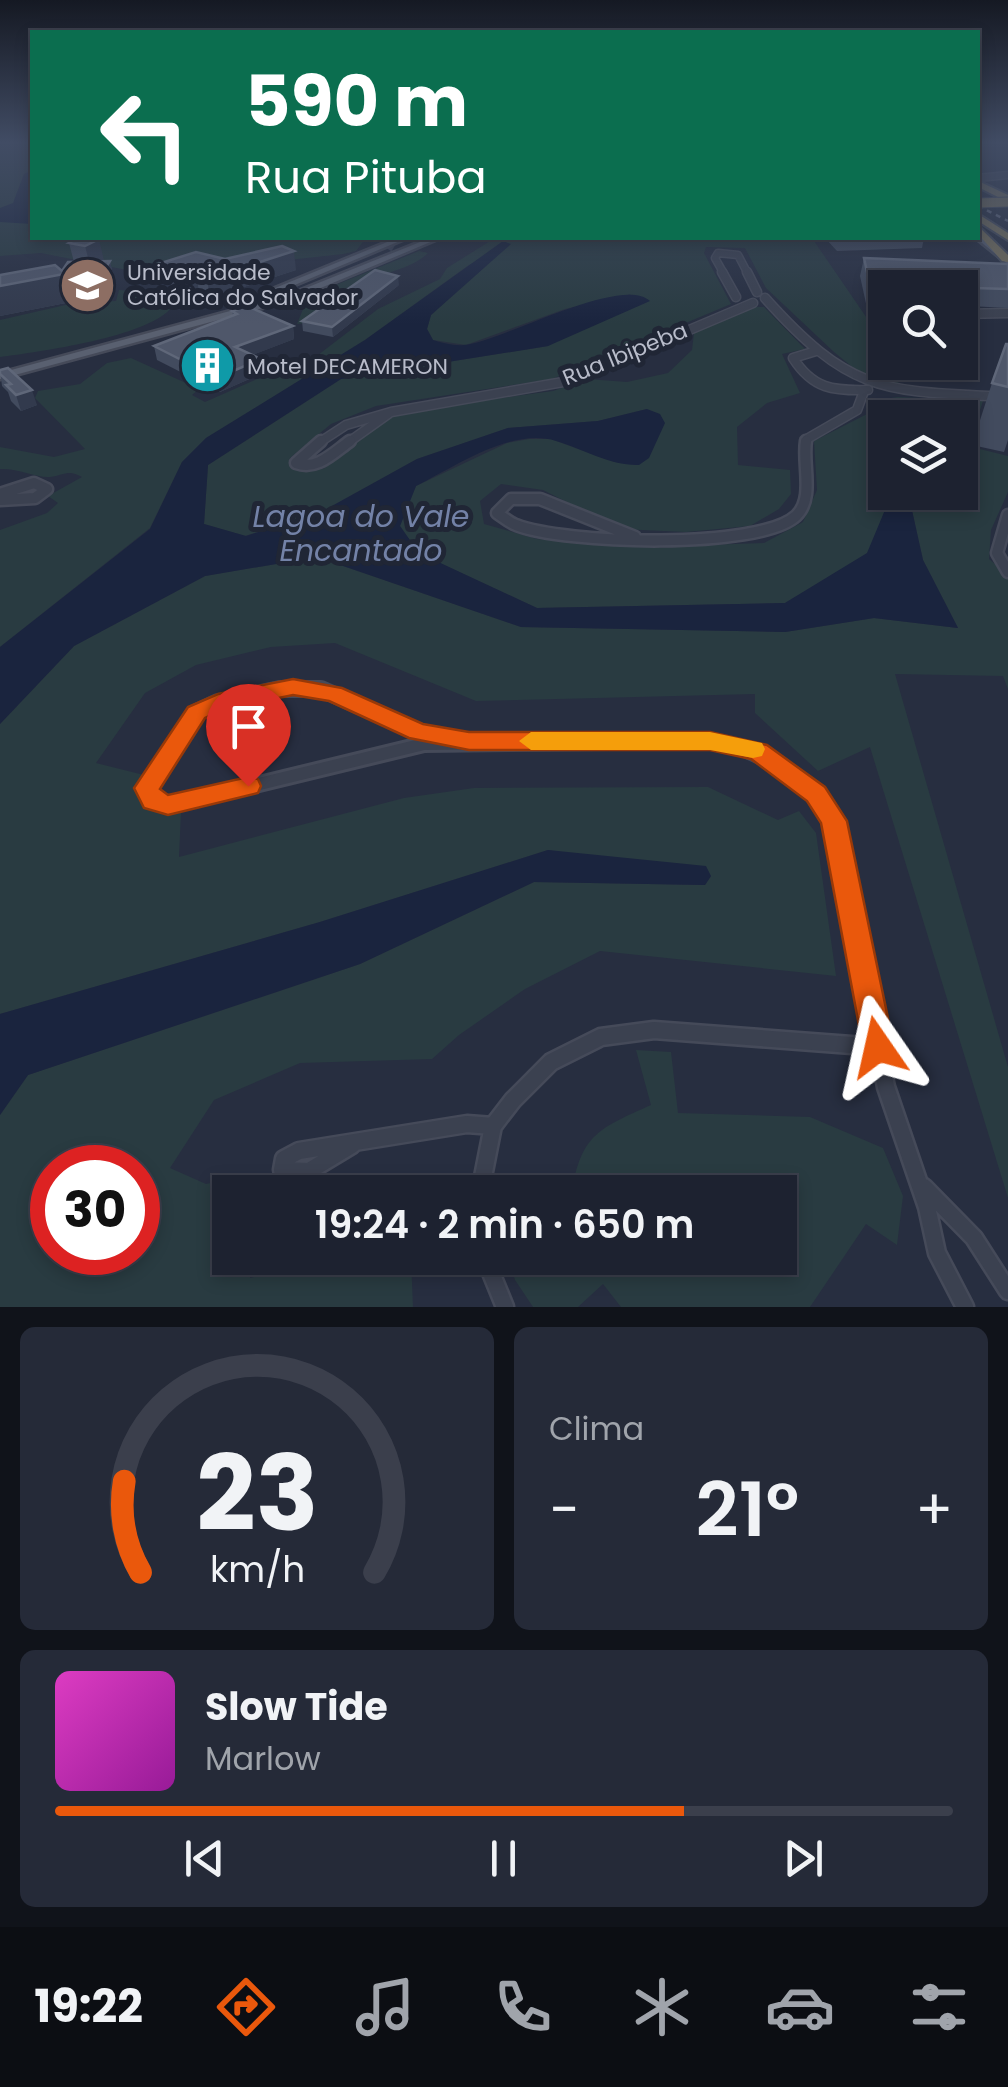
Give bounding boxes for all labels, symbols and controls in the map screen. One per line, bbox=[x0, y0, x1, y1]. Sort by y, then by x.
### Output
text: 590 m bbox=[245, 52, 468, 151]
icon: left bbox=[80, 70, 210, 200]
text: Rua Pituba bbox=[245, 146, 487, 209]
school or university icon: Universidade Católica do Salvador bbox=[58, 255, 118, 315]
place label: Universidade Católica do Salvador bbox=[127, 257, 358, 313]
map controls bbox=[868, 270, 978, 510]
button: search bbox=[868, 270, 978, 380]
street label: Rua Ibipeba bbox=[558, 315, 692, 393]
building icon: Motel DECAMERON bbox=[178, 336, 238, 396]
place label: Motel DECAMERON bbox=[247, 351, 448, 382]
button: layers bbox=[868, 400, 978, 510]
water label: Lagoa do Vale Encantado bbox=[253, 495, 469, 572]
pin bbox=[206, 684, 291, 787]
icon: arrive bbox=[221, 699, 276, 754]
position arrow bbox=[826, 995, 930, 1099]
speed limit sign: 30 bbox=[30, 1145, 160, 1275]
text: 19:24 · 2 min · 650 m bbox=[315, 1198, 694, 1251]
text: Clima bbox=[549, 1406, 644, 1451]
text: 23 bbox=[196, 1421, 318, 1566]
text: 21° bbox=[696, 1457, 799, 1562]
text: − bbox=[549, 1471, 579, 1548]
text: + bbox=[915, 1471, 953, 1548]
text: km/h bbox=[209, 1544, 305, 1595]
text: Slow Tide bbox=[205, 1680, 388, 1733]
text: Marlow bbox=[205, 1736, 321, 1781]
icon: previous bbox=[177, 1831, 232, 1886]
icon: pause bbox=[476, 1831, 531, 1886]
icon: next bbox=[776, 1831, 831, 1886]
icon: directions bbox=[211, 1972, 281, 2042]
icon: music bbox=[350, 1972, 420, 2042]
icon: phone bbox=[488, 1972, 558, 2042]
icon: climate bbox=[627, 1972, 697, 2042]
icon: car bbox=[765, 1972, 835, 2042]
icon: filters bbox=[904, 1972, 974, 2042]
text: 19:22 bbox=[34, 1975, 143, 2038]

